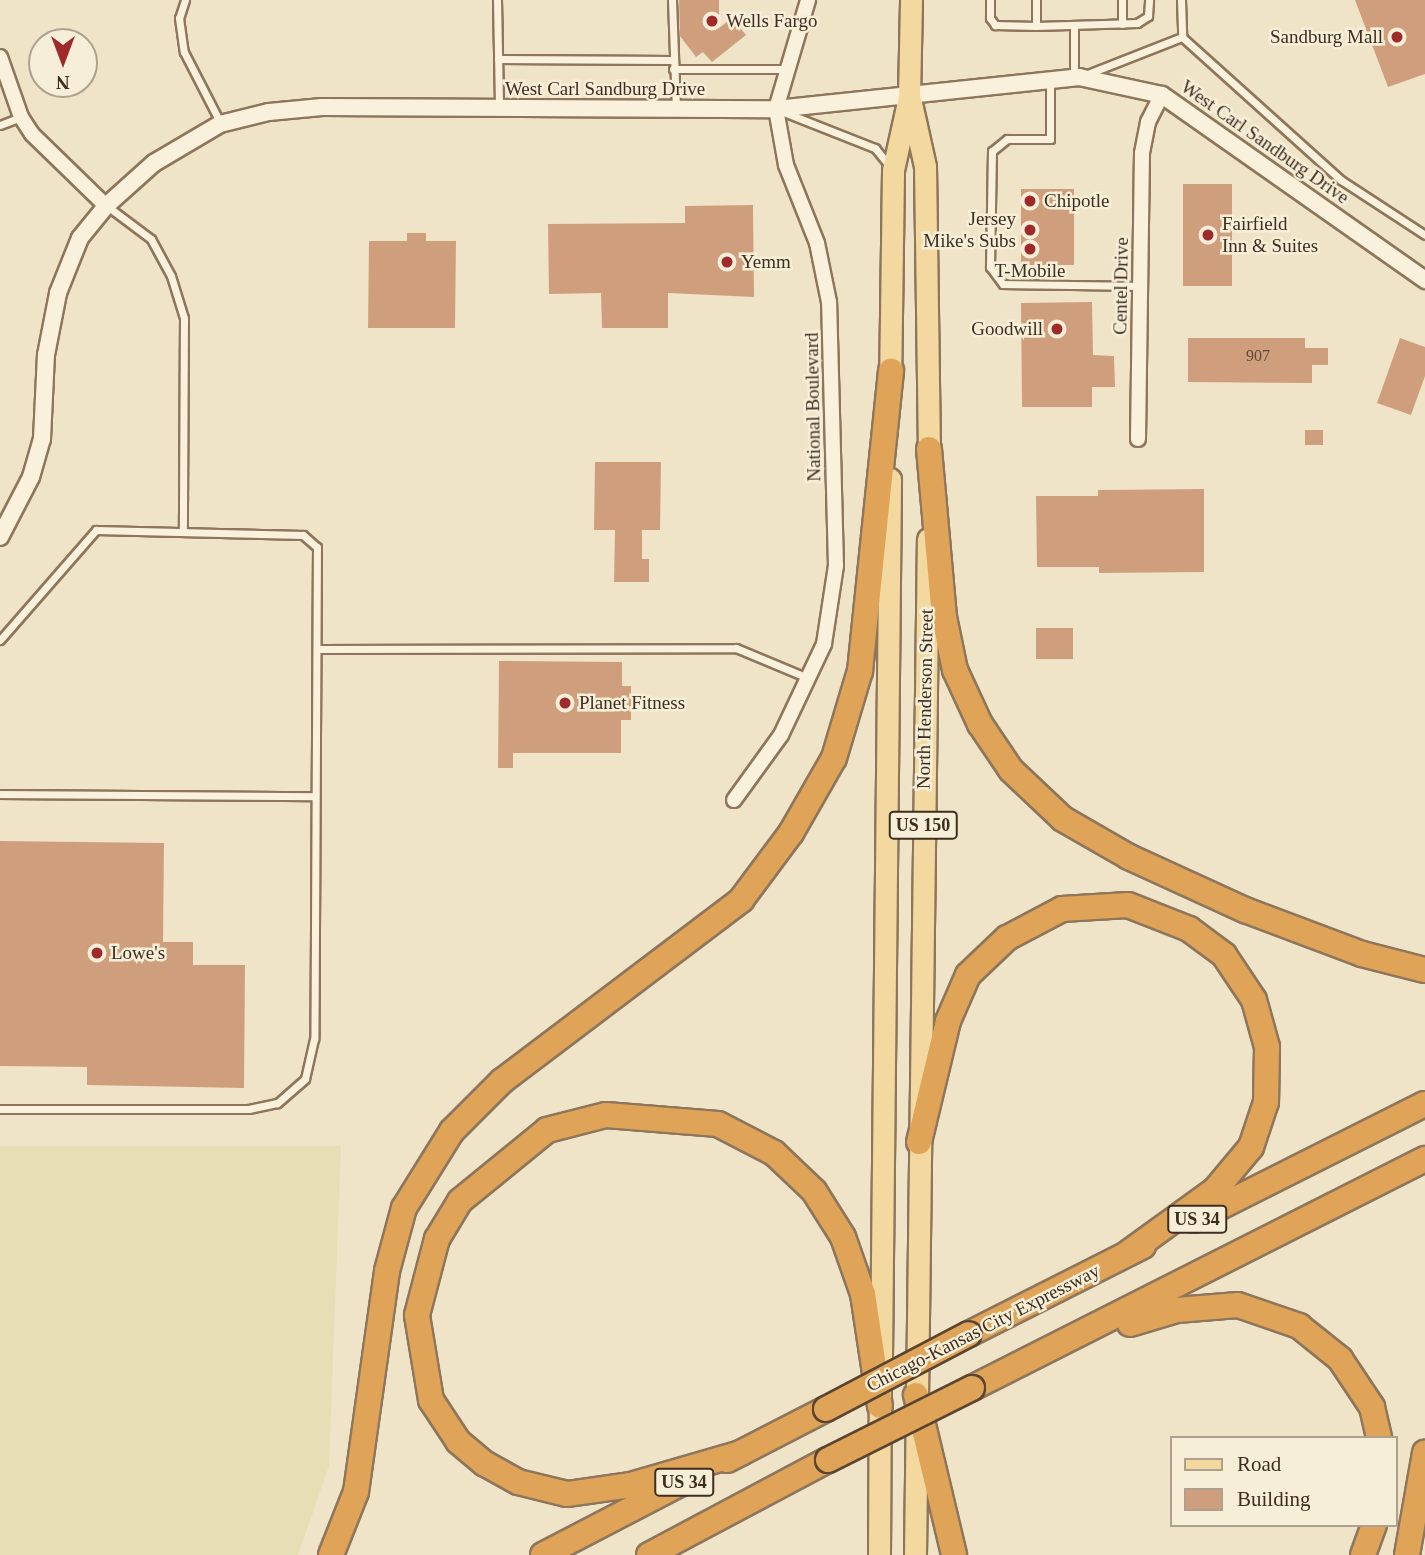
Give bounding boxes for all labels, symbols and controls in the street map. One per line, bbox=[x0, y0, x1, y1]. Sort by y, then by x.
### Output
place label: Wells Fargo bbox=[726, 10, 818, 32]
marker: Wells Fargo bbox=[704, 13, 720, 29]
place label: Sandburg Mall bbox=[1270, 26, 1383, 48]
north arrow bbox=[28, 28, 98, 98]
marker: Sandburg Mall bbox=[1389, 29, 1405, 45]
text: N bbox=[56, 72, 70, 93]
street label: West Carl Sandburg Drive bbox=[1176, 75, 1354, 209]
street label: West Carl Sandburg Drive bbox=[505, 78, 705, 100]
place label: Chipotle bbox=[1044, 190, 1109, 212]
marker: Chipotle bbox=[1022, 193, 1038, 209]
place label: Jersey Mike's Subs bbox=[923, 208, 1016, 252]
place label: Fairfield Inn & Suites bbox=[1222, 213, 1318, 257]
marker: Jersey Mike's Subs bbox=[1022, 222, 1038, 238]
marker: Fairfield Inn & Suites bbox=[1200, 227, 1216, 243]
street label: Centel Drive bbox=[1109, 237, 1133, 335]
marker: T-Mobile bbox=[1022, 241, 1038, 257]
place label: Yemm bbox=[741, 251, 791, 273]
marker: Yemm bbox=[719, 254, 735, 270]
place label: T-Mobile bbox=[994, 260, 1066, 282]
place label: Goodwill bbox=[971, 318, 1043, 340]
marker: Goodwill bbox=[1049, 321, 1065, 337]
street label: National Boulevard bbox=[800, 332, 826, 482]
house number: 907 bbox=[1246, 346, 1270, 366]
street label: North Henderson Street bbox=[912, 609, 938, 789]
place label: Planet Fitness bbox=[579, 692, 685, 714]
marker: Planet Fitness bbox=[557, 695, 573, 711]
road number: US 150 bbox=[888, 810, 958, 840]
place label: Lowe's bbox=[111, 942, 165, 964]
marker: Lowe's bbox=[89, 945, 105, 961]
road number: US 34 bbox=[1166, 1204, 1228, 1234]
street label: Chicago-Kansas City Expressway bbox=[863, 1259, 1103, 1397]
legend bbox=[1170, 1436, 1397, 1527]
text: Road bbox=[1237, 1452, 1281, 1476]
road number: US 34 bbox=[652, 1468, 716, 1497]
text: Building bbox=[1237, 1487, 1311, 1511]

